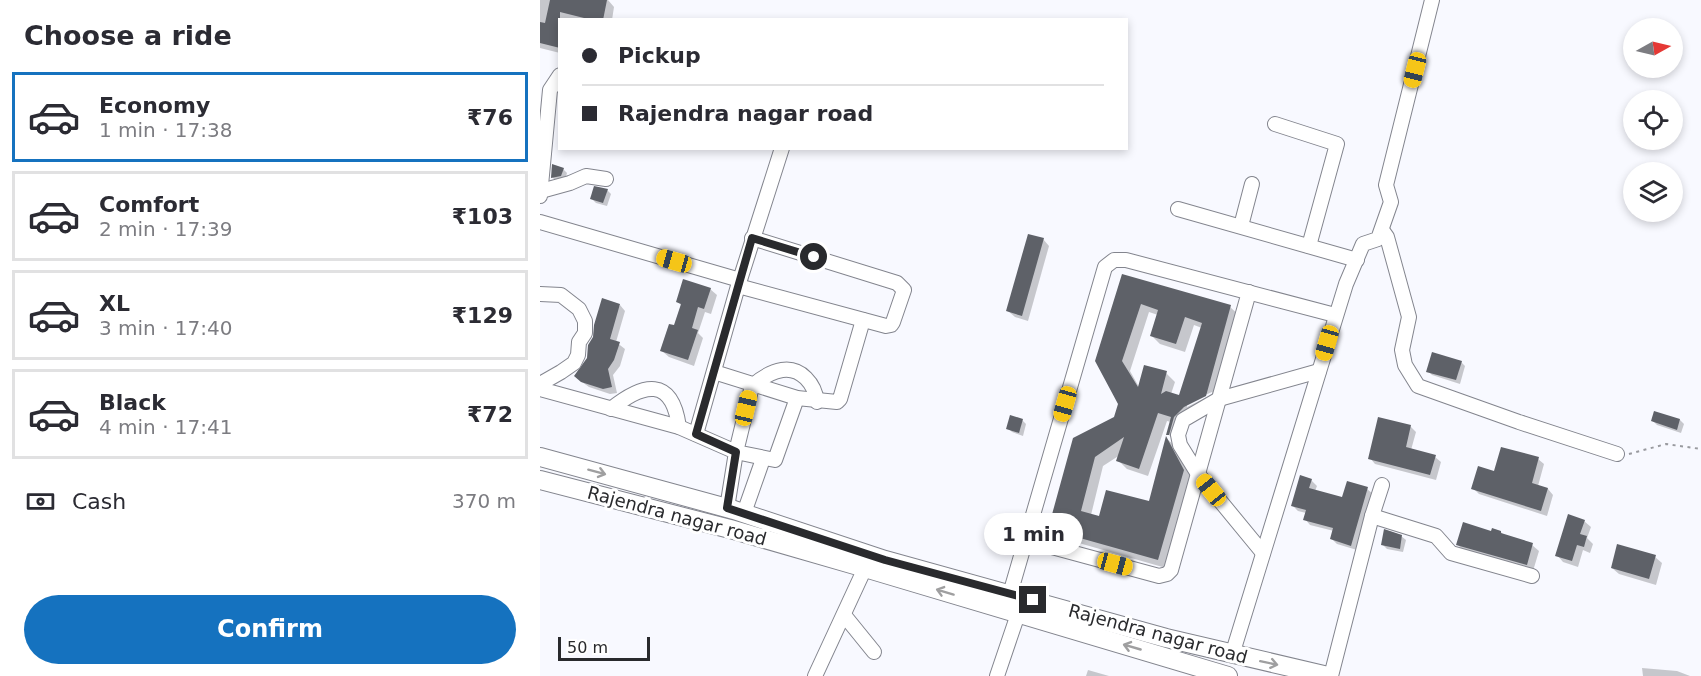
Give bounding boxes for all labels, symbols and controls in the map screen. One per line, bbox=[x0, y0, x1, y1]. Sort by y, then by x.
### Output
north arrow bbox=[1623, 18, 1683, 78]
map controls bbox=[1623, 18, 1683, 222]
text: Choose a ride bbox=[24, 20, 232, 51]
text: Pickup bbox=[618, 43, 701, 68]
car bbox=[1402, 50, 1428, 90]
icon: car bbox=[27, 90, 81, 144]
button: locate bbox=[1623, 90, 1683, 150]
text: Economy bbox=[99, 93, 210, 118]
text: Rajendra nagar road bbox=[618, 101, 873, 126]
text: ₹76 bbox=[467, 105, 513, 130]
text: 1 min · 17:38 bbox=[99, 118, 233, 142]
button: layers bbox=[1623, 162, 1683, 222]
icon: car bbox=[27, 189, 81, 243]
text: Comfort bbox=[99, 192, 199, 217]
text: ₹103 bbox=[452, 204, 513, 229]
text: 2 min · 17:39 bbox=[99, 217, 233, 241]
route start bbox=[800, 243, 827, 270]
car bbox=[654, 247, 694, 275]
icon: car bbox=[27, 288, 81, 342]
text: XL bbox=[99, 291, 130, 316]
text: ₹129 bbox=[452, 303, 513, 328]
text: 3 min · 17:40 bbox=[99, 316, 233, 340]
car bbox=[1313, 323, 1341, 363]
car bbox=[1051, 384, 1079, 424]
icon: car bbox=[27, 387, 81, 441]
car bbox=[733, 388, 759, 428]
text: Black bbox=[99, 390, 166, 415]
text: ₹72 bbox=[467, 402, 513, 427]
text: 4 min · 17:41 bbox=[99, 415, 233, 439]
one-way arrow bbox=[587, 467, 606, 478]
car bbox=[1193, 470, 1229, 510]
street label: Rajendra nagar road bbox=[585, 481, 769, 550]
icon: cash bbox=[24, 485, 57, 518]
text: Cash bbox=[72, 489, 126, 514]
text: 370 m bbox=[452, 489, 516, 513]
callout: 1 min bbox=[984, 513, 1082, 555]
text: 1 min bbox=[1002, 522, 1065, 546]
car bbox=[1095, 551, 1135, 577]
one-way arrow bbox=[936, 586, 955, 597]
route end bbox=[1019, 586, 1046, 613]
button: Confirm bbox=[24, 595, 516, 664]
street label: Rajendra nagar road bbox=[1066, 599, 1250, 668]
scale bar bbox=[558, 634, 650, 662]
text: 50 m bbox=[567, 638, 608, 657]
one-way arrow bbox=[1123, 641, 1142, 653]
one-way arrow bbox=[1258, 658, 1278, 669]

